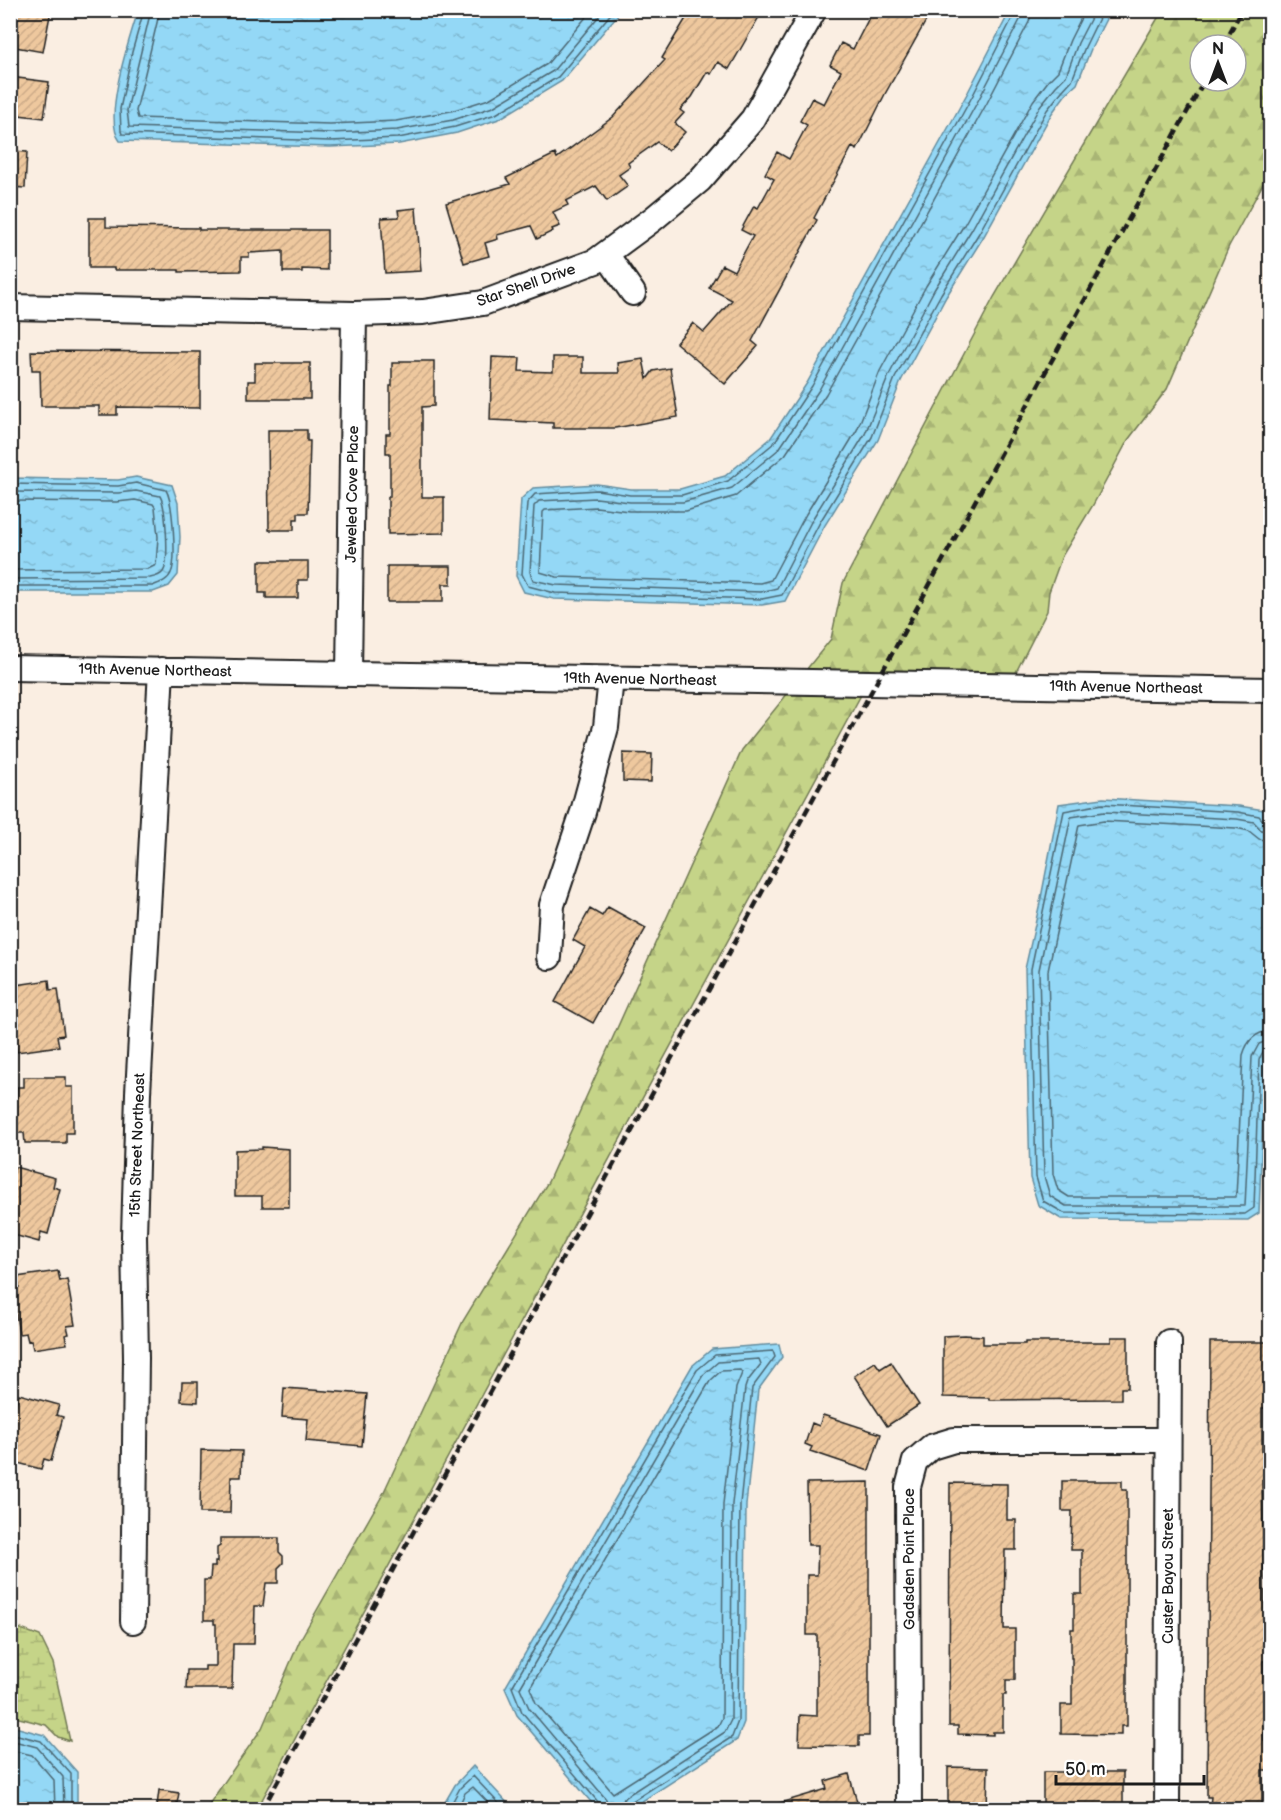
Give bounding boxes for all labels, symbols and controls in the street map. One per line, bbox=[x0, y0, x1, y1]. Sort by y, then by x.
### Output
north arrow bbox=[1188, 33, 1248, 93]
text: N bbox=[1212, 40, 1224, 59]
street label: Star Shell Drive bbox=[474, 260, 578, 311]
street label: Jeweled Cove Place bbox=[342, 425, 363, 563]
street label: 19th Avenue Northeast bbox=[78, 660, 232, 681]
street label: 19th Avenue Northeast bbox=[563, 669, 717, 690]
street label: 19th Avenue Northeast bbox=[1049, 677, 1203, 698]
street label: 15th Street Northeast bbox=[125, 1072, 150, 1217]
street label: Gadsden Point Place bbox=[900, 1488, 919, 1630]
street label: Custer Bayou Street bbox=[1159, 1508, 1178, 1644]
scale bar bbox=[1056, 1748, 1204, 1786]
text: 50 m bbox=[1065, 1759, 1106, 1780]

